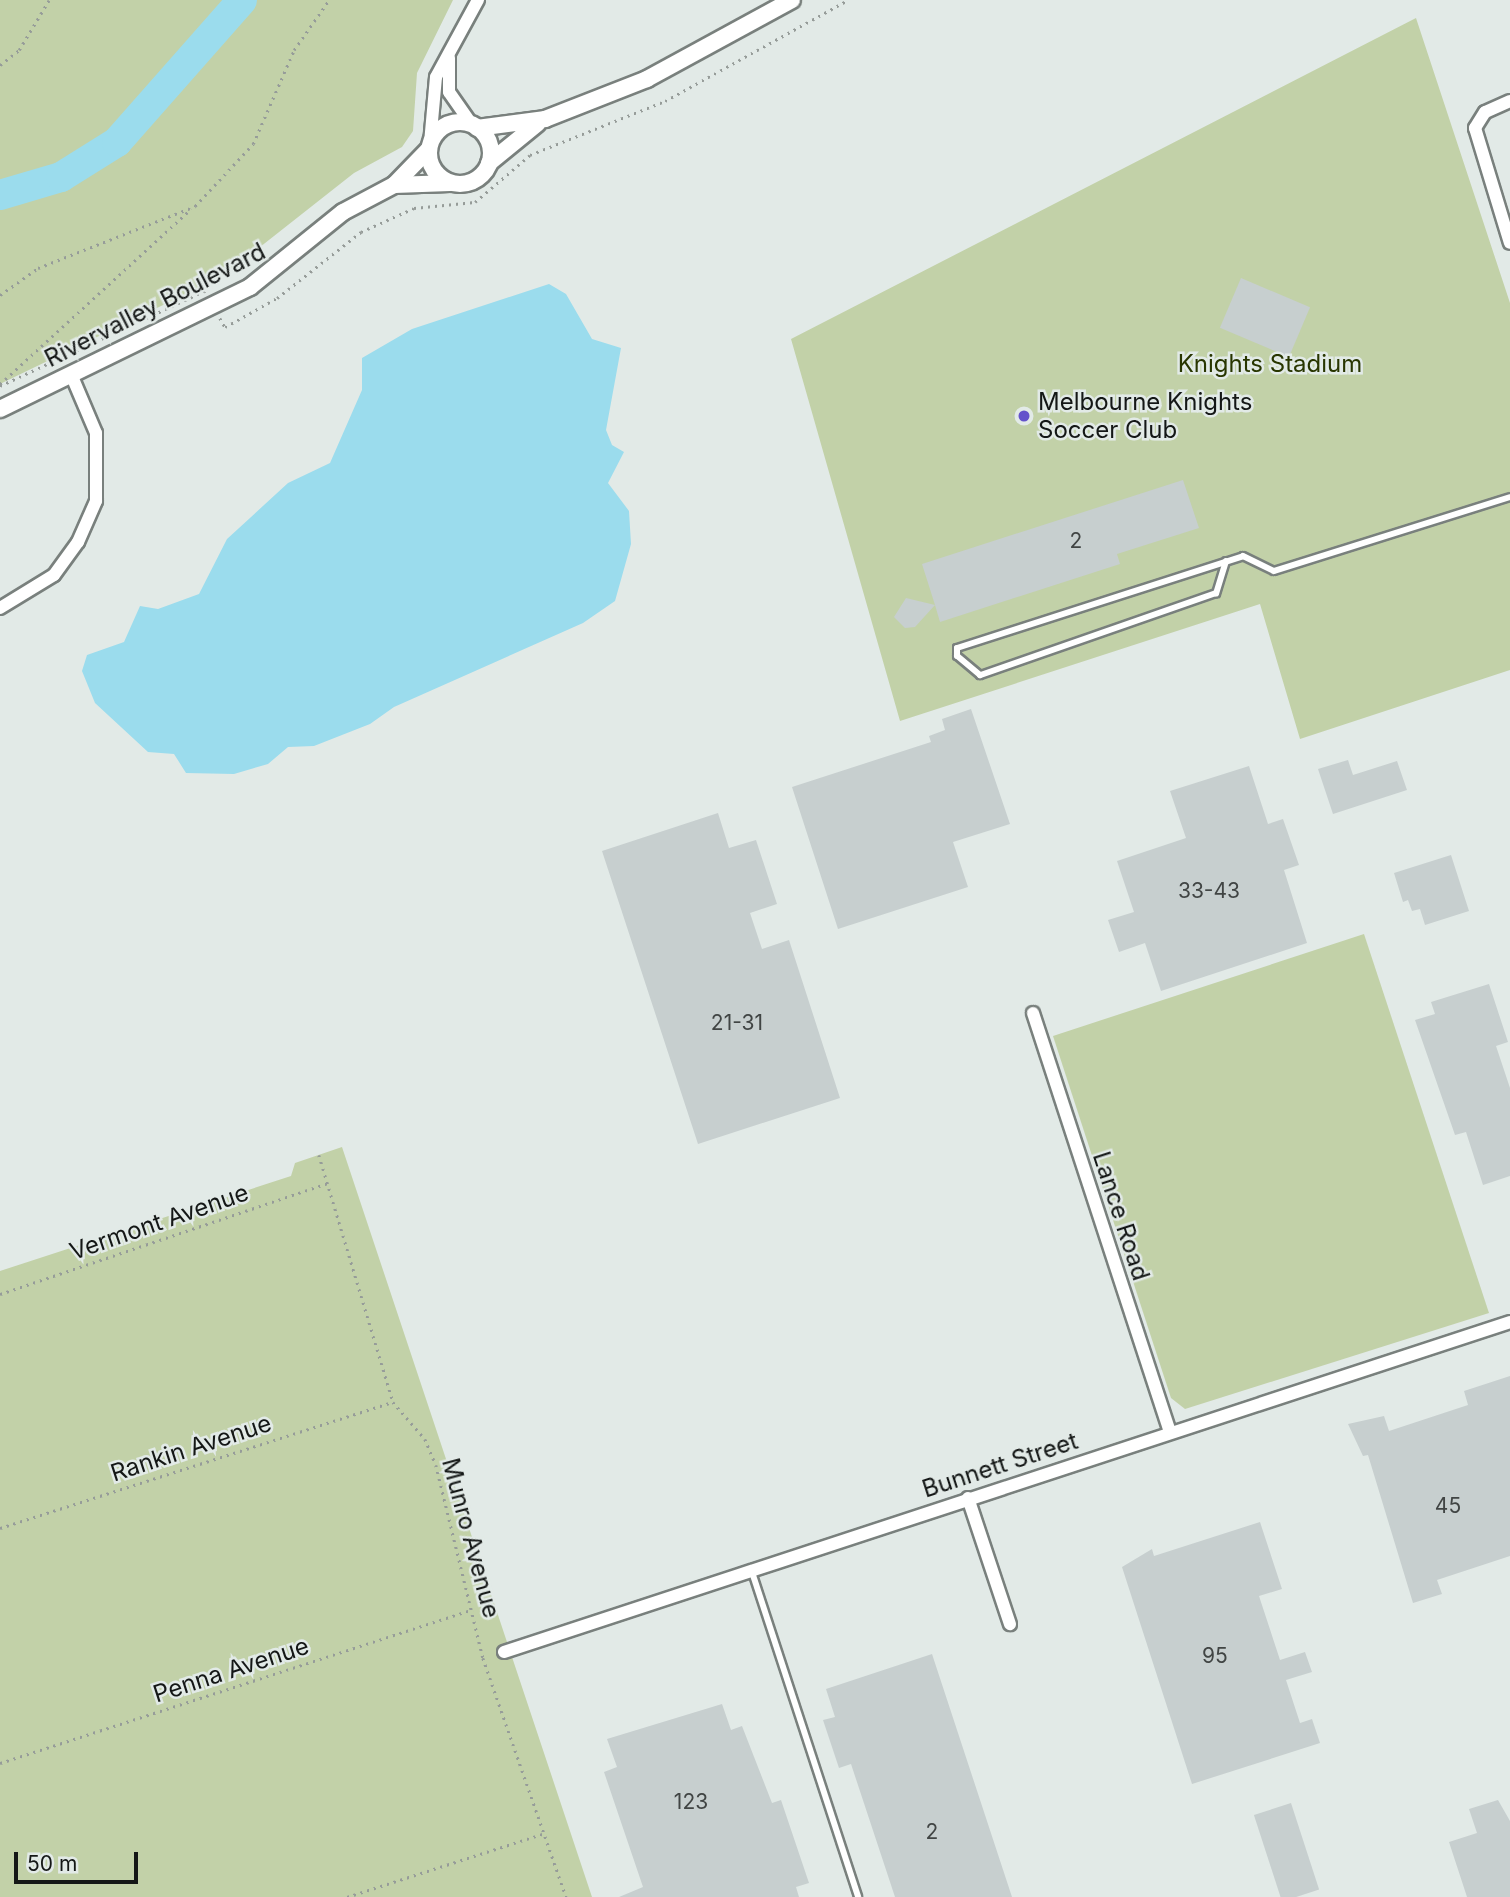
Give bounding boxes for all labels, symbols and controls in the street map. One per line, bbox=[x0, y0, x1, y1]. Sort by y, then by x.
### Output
street label: Rivervalley Boulevard bbox=[40, 237, 270, 373]
park label: Knights Stadium bbox=[1178, 350, 1362, 378]
place label: Melbourne Knights Soccer Club bbox=[1038, 388, 1252, 444]
marker: Melbourne Knights Soccer Club bbox=[1016, 408, 1032, 424]
house number: 2 bbox=[1070, 528, 1082, 554]
house number: 33-43 bbox=[1178, 878, 1240, 904]
house number: 21-31 bbox=[711, 1010, 763, 1036]
street label: Lance Road bbox=[1087, 1148, 1155, 1284]
street label: Vermont Avenue bbox=[66, 1178, 252, 1266]
street label: Rankin Avenue bbox=[107, 1408, 275, 1488]
street label: Bunnett Street bbox=[919, 1426, 1081, 1504]
street label: Munro Avenue bbox=[436, 1455, 506, 1621]
house number: 45 bbox=[1435, 1493, 1461, 1519]
street label: Penna Avenue bbox=[149, 1631, 313, 1709]
house number: 95 bbox=[1202, 1643, 1228, 1669]
house number: 123 bbox=[674, 1789, 708, 1815]
house number: 2 bbox=[926, 1819, 938, 1845]
scale bar bbox=[18, 1838, 142, 1882]
text: 50 m bbox=[27, 1851, 77, 1876]

